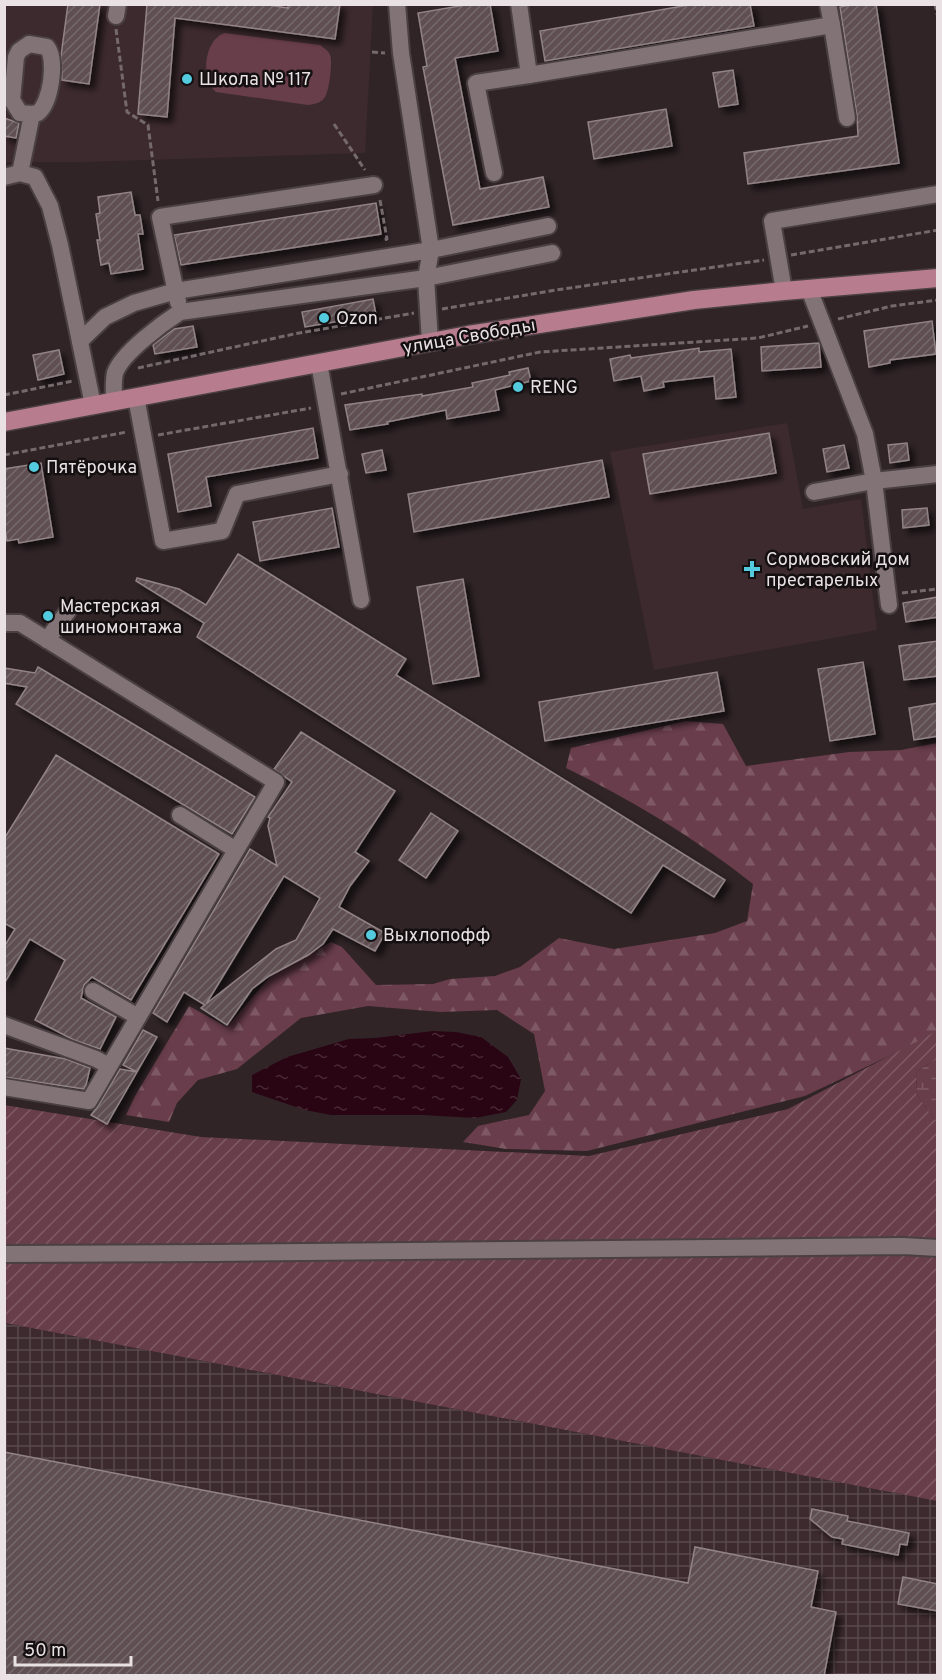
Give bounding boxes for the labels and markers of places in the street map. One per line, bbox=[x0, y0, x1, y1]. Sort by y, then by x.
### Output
place label: Школа № 117 bbox=[199, 69, 311, 92]
marker: Школа № 117 bbox=[180, 72, 194, 86]
place label: Ozon bbox=[336, 308, 378, 331]
marker: Ozon bbox=[317, 311, 331, 325]
place label: RENG bbox=[530, 377, 578, 400]
marker: RENG bbox=[511, 380, 525, 394]
place label: Пятёрочка bbox=[46, 457, 137, 480]
marker: Пятёрочка bbox=[27, 460, 41, 474]
place label: Сормовский дом престарелых bbox=[766, 549, 910, 593]
marker: Сормовский дом престарелых bbox=[743, 560, 761, 578]
place label: Мастерская шиномонтажа bbox=[60, 596, 182, 640]
marker: Мастерская шиномонтажа bbox=[41, 609, 55, 623]
place label: Выхлопофф bbox=[383, 925, 490, 948]
marker: Выхлопофф bbox=[364, 928, 378, 942]

